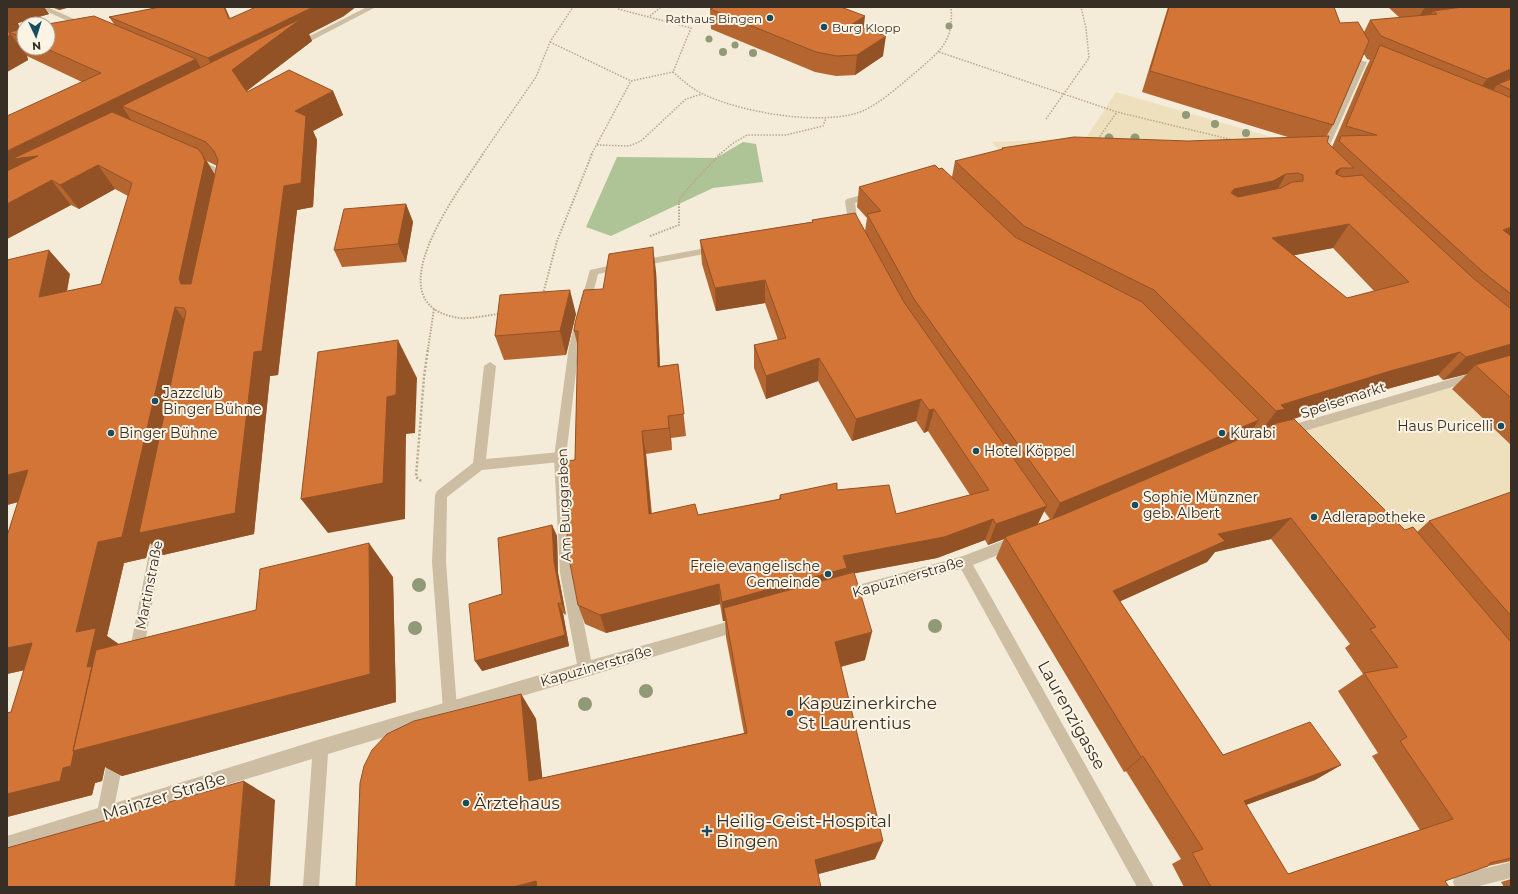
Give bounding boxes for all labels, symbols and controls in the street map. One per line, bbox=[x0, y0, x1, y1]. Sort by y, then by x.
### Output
place label: Rathaus Bingen bbox=[665, 11, 762, 26]
marker: Rathaus Bingen bbox=[765, 13, 775, 23]
north arrow bbox=[16, 16, 56, 56]
place label: Burg Klopp bbox=[832, 20, 901, 35]
marker: Burg Klopp bbox=[819, 22, 829, 32]
text: N bbox=[32, 39, 42, 53]
street label: Speisemarkt bbox=[1298, 378, 1388, 422]
place label: Jazzclub Binger Bühne bbox=[162, 384, 261, 418]
marker: Jazzclub Binger Bühne bbox=[150, 396, 160, 406]
place label: Haus Puricelli bbox=[1397, 417, 1493, 435]
marker: Haus Puricelli bbox=[1496, 421, 1506, 431]
place label: Binger Bühne bbox=[119, 424, 217, 442]
place label: Kurabi bbox=[1230, 424, 1276, 442]
marker: Binger Bühne bbox=[106, 428, 116, 438]
marker: Kurabi bbox=[1217, 428, 1227, 438]
place label: Hotel Köppel bbox=[984, 442, 1075, 460]
marker: Hotel Köppel bbox=[971, 446, 981, 456]
street label: Am Burggraben bbox=[553, 448, 575, 562]
place label: Sophie Münzner geb. Albert bbox=[1143, 488, 1259, 522]
marker: Sophie Münzner geb. Albert bbox=[1130, 500, 1140, 510]
place label: Adlerapotheke bbox=[1322, 508, 1425, 526]
marker: Adlerapotheke bbox=[1309, 512, 1319, 522]
street label: Martinstraße bbox=[132, 539, 166, 631]
street label: Kapuzinerstraße bbox=[850, 553, 966, 601]
place label: Freie evangelische Gemeinde bbox=[690, 557, 820, 591]
marker: Freie evangelische Gemeinde bbox=[823, 569, 833, 579]
street label: Kapuzinerstraße bbox=[538, 642, 654, 690]
street label: Laurenzigasse bbox=[1034, 657, 1110, 773]
place label: Kapuzinerkirche St Laurentius bbox=[798, 693, 937, 733]
marker: Kapuzinerkirche St Laurentius bbox=[785, 708, 795, 718]
street label: Mainzer Straße bbox=[100, 768, 228, 824]
place label: Ärztehaus bbox=[474, 793, 560, 813]
marker: Ärztehaus bbox=[461, 798, 471, 808]
place label: Heilig-Geist-Hospital Bingen bbox=[716, 811, 891, 851]
marker: Heilig-Geist-Hospital Bingen bbox=[701, 825, 713, 837]

